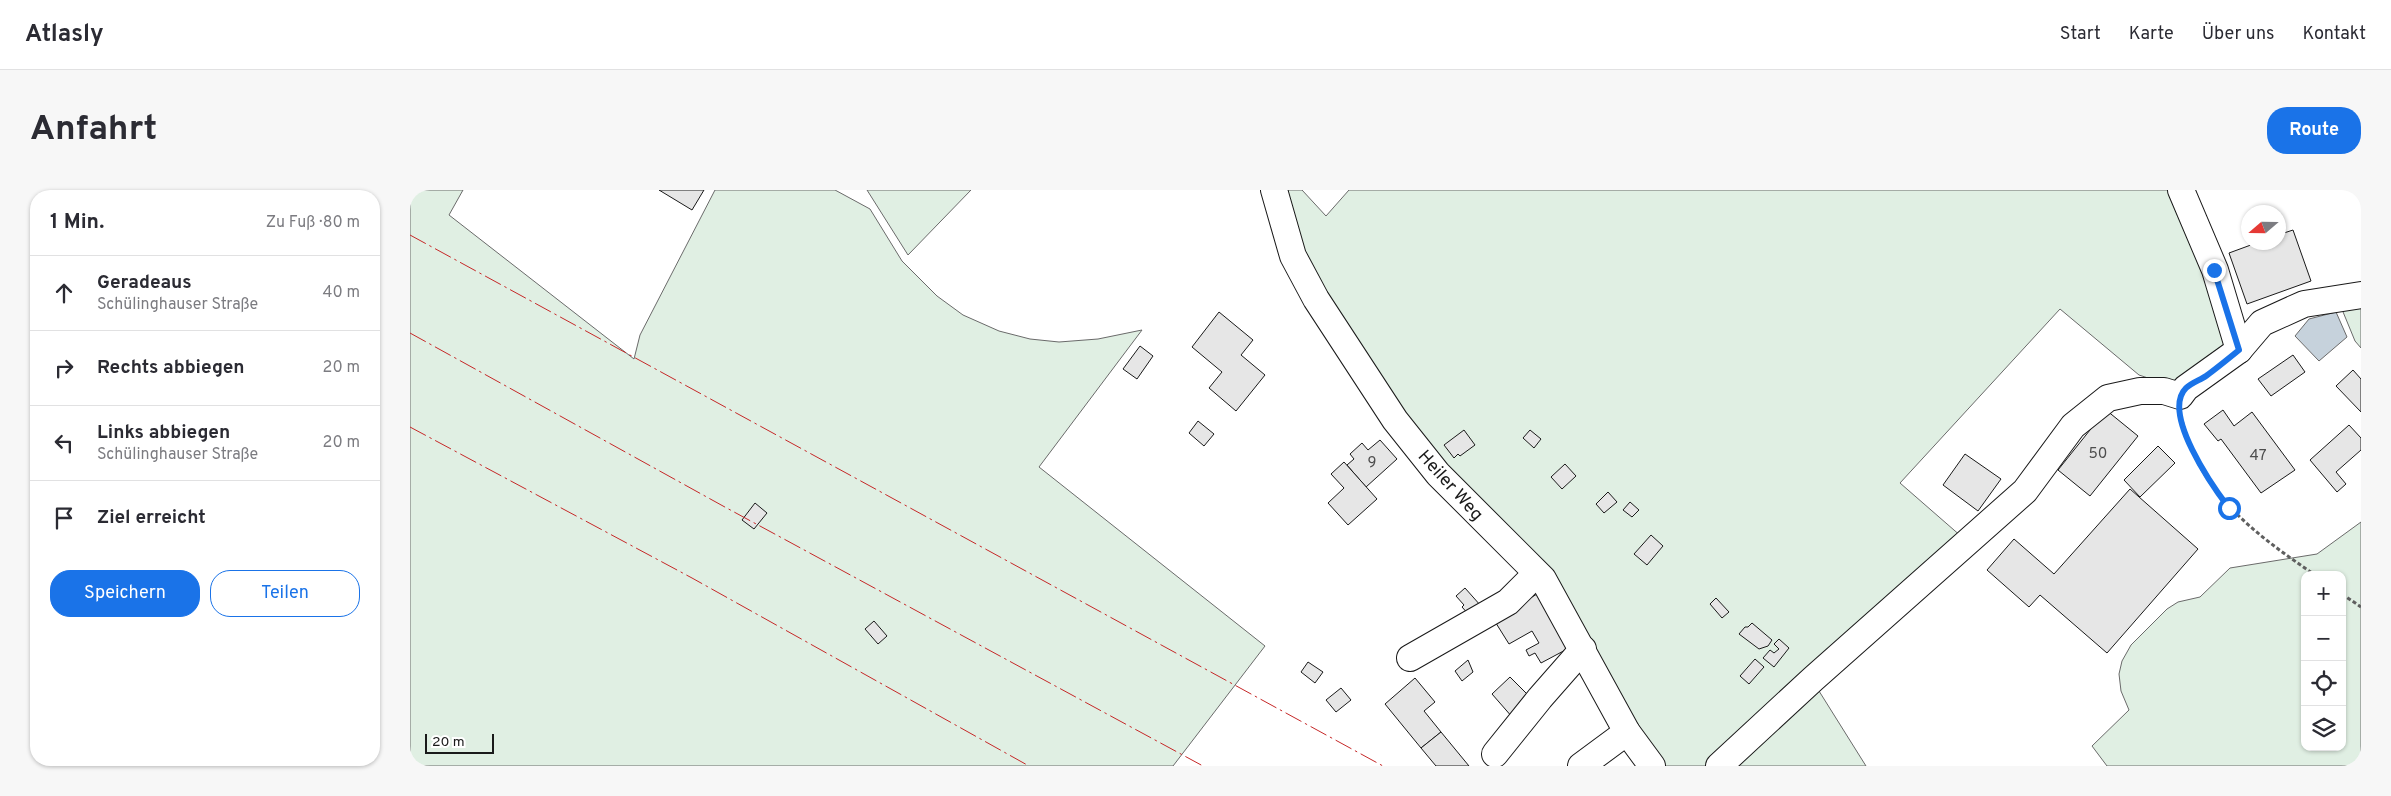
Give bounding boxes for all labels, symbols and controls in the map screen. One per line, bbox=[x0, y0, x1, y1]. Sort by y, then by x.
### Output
text: Atlasly bbox=[25, 20, 104, 50]
text: Start bbox=[2060, 23, 2101, 46]
text: Karte bbox=[2129, 23, 2174, 46]
text: Über uns bbox=[2202, 23, 2274, 46]
text: Kontakt bbox=[2302, 23, 2366, 46]
button: Route bbox=[2267, 107, 2361, 154]
text: Anfahrt bbox=[30, 108, 157, 152]
north arrow bbox=[2241, 205, 2286, 250]
text: 1 Min. bbox=[50, 209, 104, 236]
text: Zu Fuß · 80 m bbox=[266, 213, 360, 233]
route end bbox=[2203, 259, 2226, 282]
text: Geradeaus bbox=[97, 271, 192, 295]
icon: ahead bbox=[50, 279, 78, 307]
text: 40 m bbox=[322, 283, 360, 303]
text: Schülinghauser Straße bbox=[97, 295, 258, 315]
icon: right bbox=[50, 354, 78, 382]
text: Rechts abbiegen bbox=[97, 356, 245, 380]
text: 20 m bbox=[323, 358, 360, 378]
text: Links abbiegen bbox=[97, 421, 230, 445]
icon: left bbox=[50, 429, 78, 457]
text: 20 m bbox=[323, 433, 360, 453]
text: Schülinghauser Straße bbox=[97, 445, 258, 465]
house number: 50 bbox=[2089, 445, 2107, 464]
street label: Heiler Weg bbox=[1412, 446, 1488, 526]
house number: 47 bbox=[2250, 447, 2267, 466]
house number: 9 bbox=[1368, 454, 1376, 473]
route start bbox=[2218, 497, 2241, 520]
icon: arrive bbox=[50, 504, 78, 532]
text: Ziel erreicht bbox=[97, 506, 206, 530]
button: Speichern bbox=[50, 570, 200, 617]
button: Teilen bbox=[210, 570, 360, 617]
map controls bbox=[2301, 571, 2346, 751]
button: + bbox=[2301, 571, 2346, 616]
button: − bbox=[2301, 616, 2346, 661]
button: locate bbox=[2301, 661, 2346, 706]
button: layers bbox=[2301, 706, 2346, 751]
scale bar bbox=[425, 731, 494, 754]
text: 20 m bbox=[432, 734, 465, 751]

